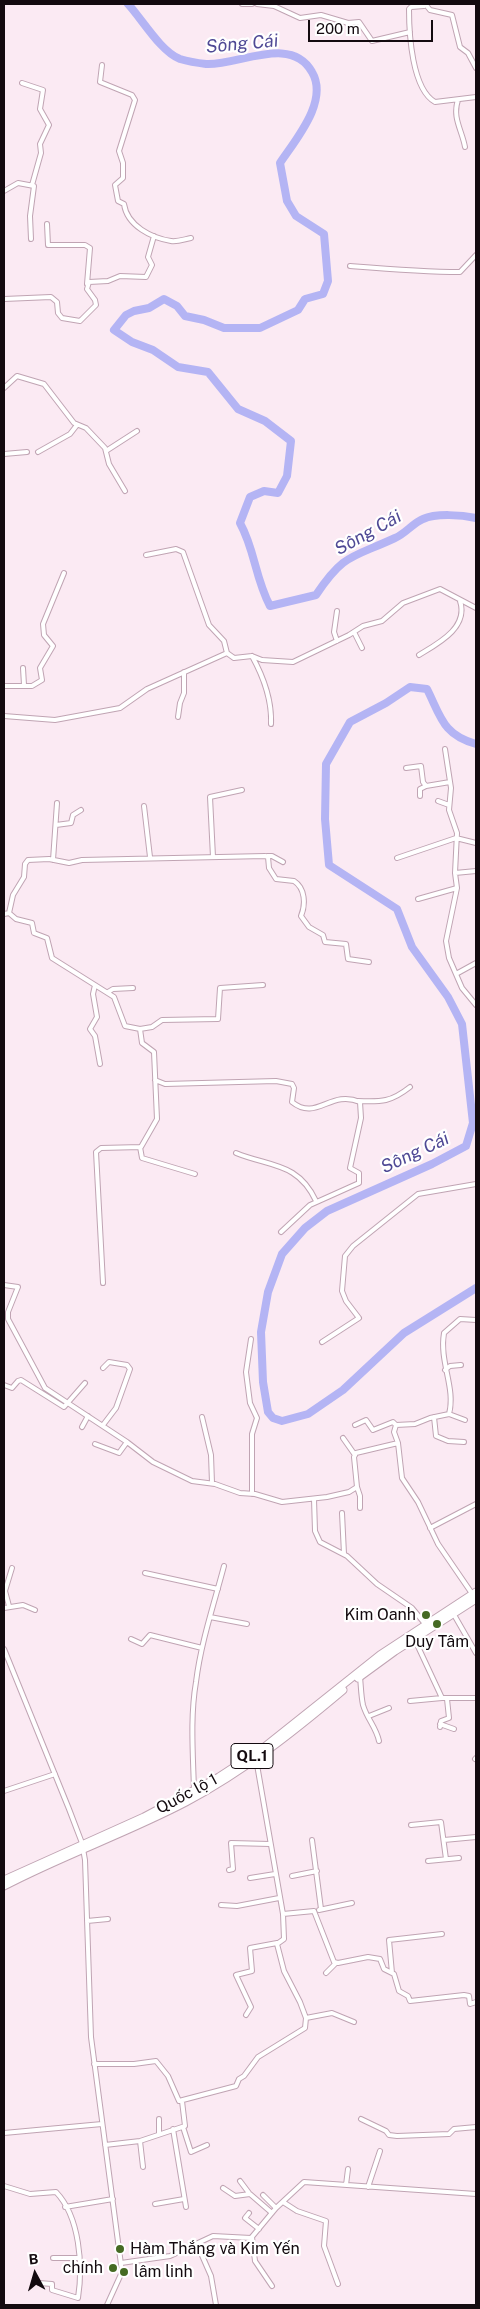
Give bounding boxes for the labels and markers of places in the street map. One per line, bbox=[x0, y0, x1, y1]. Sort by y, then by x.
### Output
place label: Kim Oanh bbox=[344, 1605, 416, 1625]
marker: Kim Oanh bbox=[420, 1609, 432, 1621]
marker: Duy Tâm bbox=[431, 1618, 443, 1630]
place label: Duy Tâm bbox=[405, 1632, 469, 1652]
place label: Hàm Thắng và Kim Yến bbox=[130, 2239, 300, 2259]
marker: Hàm Thắng và Kim Yến bbox=[114, 2243, 126, 2255]
place label: chính bbox=[63, 2258, 103, 2278]
marker: chính bbox=[107, 2262, 119, 2274]
place label: lâm linh bbox=[134, 2262, 193, 2282]
marker: lâm linh bbox=[118, 2266, 130, 2278]

